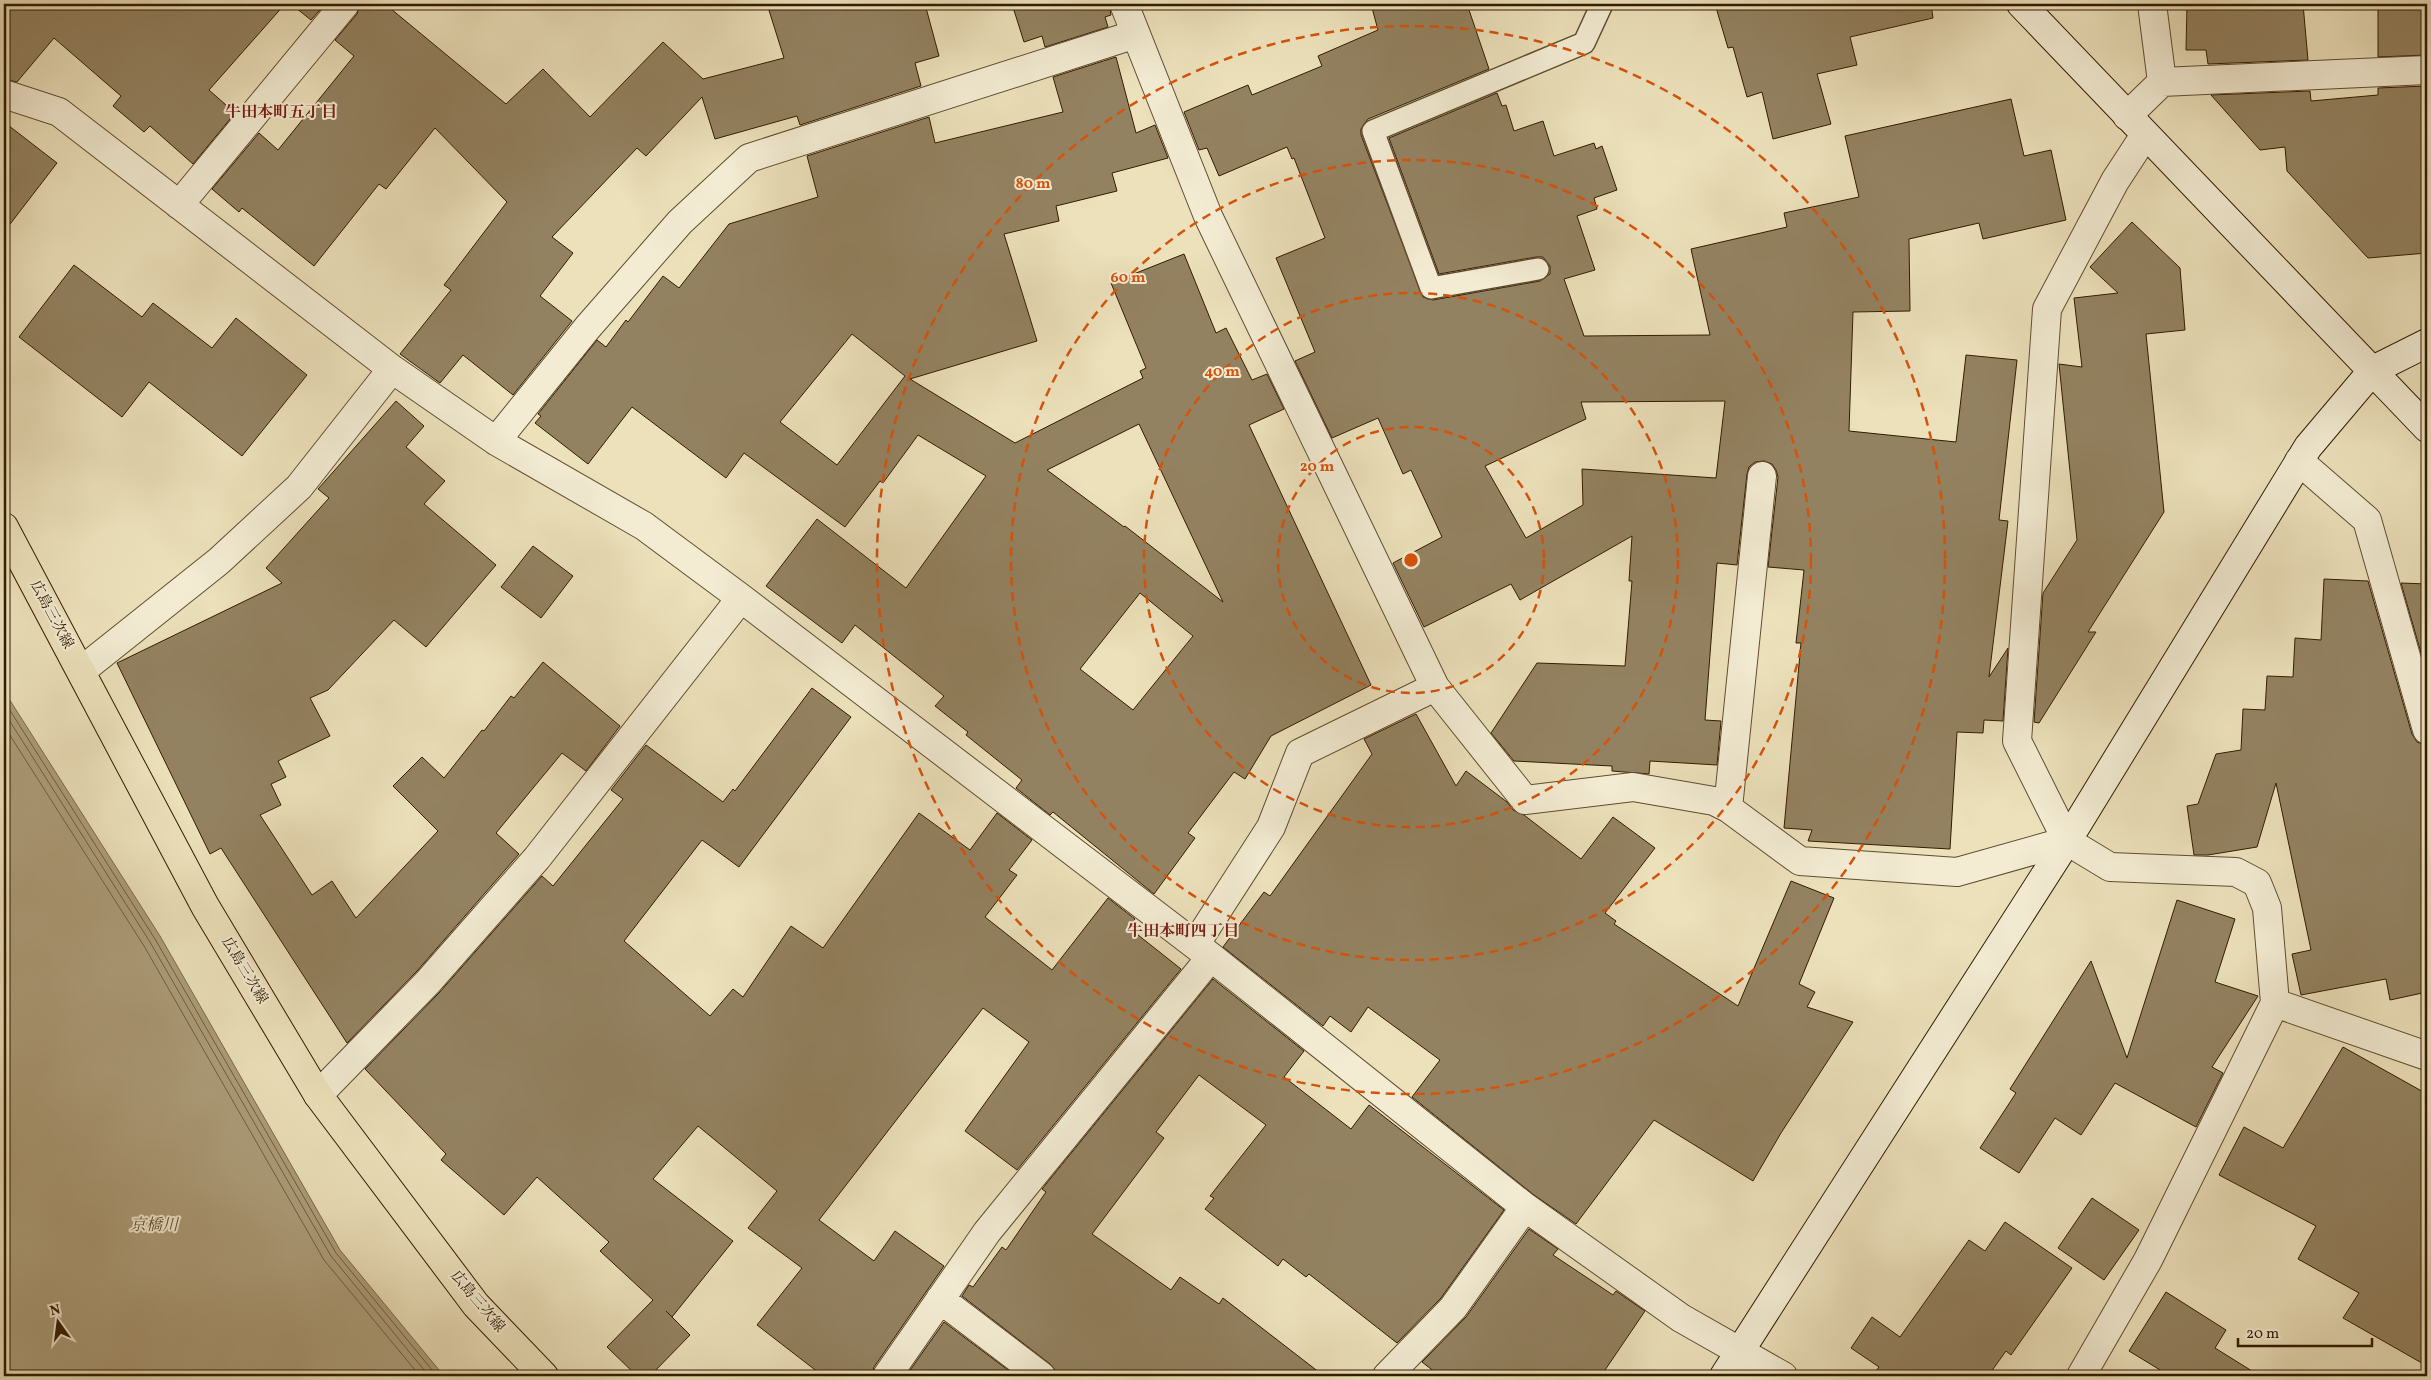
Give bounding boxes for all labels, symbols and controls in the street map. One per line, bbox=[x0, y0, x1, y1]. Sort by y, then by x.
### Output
district label: 牛田本町五丁目 bbox=[225, 102, 337, 124]
text: 80 m bbox=[1016, 174, 1051, 195]
text: 60 m bbox=[1111, 268, 1146, 289]
text: 40 m bbox=[1204, 362, 1240, 383]
text: 20 m bbox=[1300, 457, 1335, 478]
centre of rings bbox=[1402, 551, 1420, 569]
street label: 広島三次線 bbox=[24, 577, 78, 653]
district label: 牛田本町四丁目 bbox=[1127, 921, 1239, 943]
street label: 広島三次線 bbox=[216, 933, 272, 1009]
water label: 京橋川 bbox=[130, 1215, 180, 1237]
street label: 広島三次線 bbox=[445, 1267, 509, 1337]
north arrow bbox=[32, 1298, 82, 1348]
text: N bbox=[48, 1300, 62, 1321]
scale bar bbox=[2238, 1315, 2372, 1347]
text: 20 m bbox=[2246, 1324, 2279, 1345]

